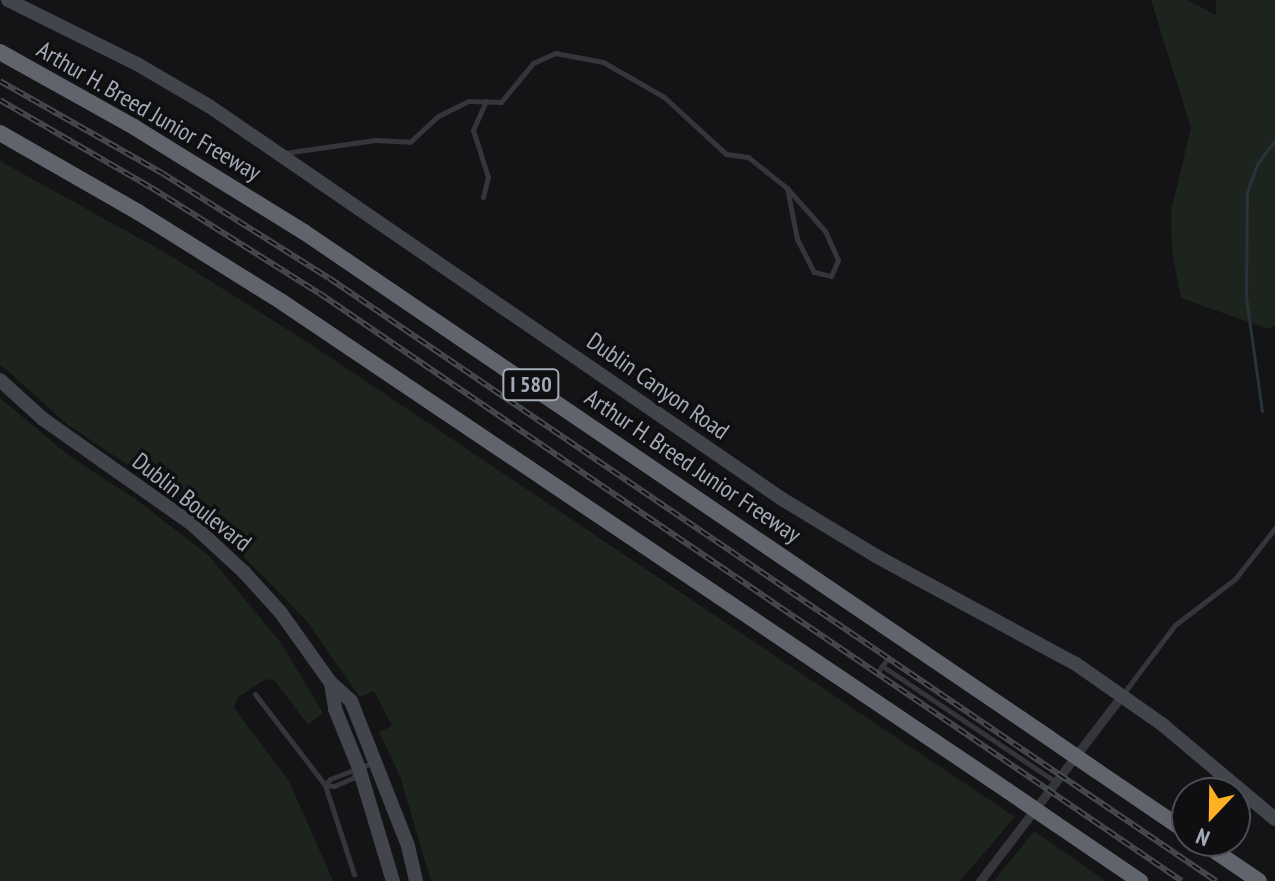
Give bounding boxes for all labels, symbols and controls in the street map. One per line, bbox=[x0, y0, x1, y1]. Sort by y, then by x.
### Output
street label: Arthur H. Breed Junior Freeway bbox=[31, 35, 267, 187]
street label: Dublin Canyon Road bbox=[581, 326, 735, 446]
road number: I 580 bbox=[501, 367, 561, 403]
street label: Arthur H. Breed Junior Freeway bbox=[579, 383, 807, 549]
street label: Dublin Boulevard bbox=[127, 447, 257, 557]
north arrow bbox=[1171, 777, 1251, 857]
text: N bbox=[1192, 822, 1214, 853]

